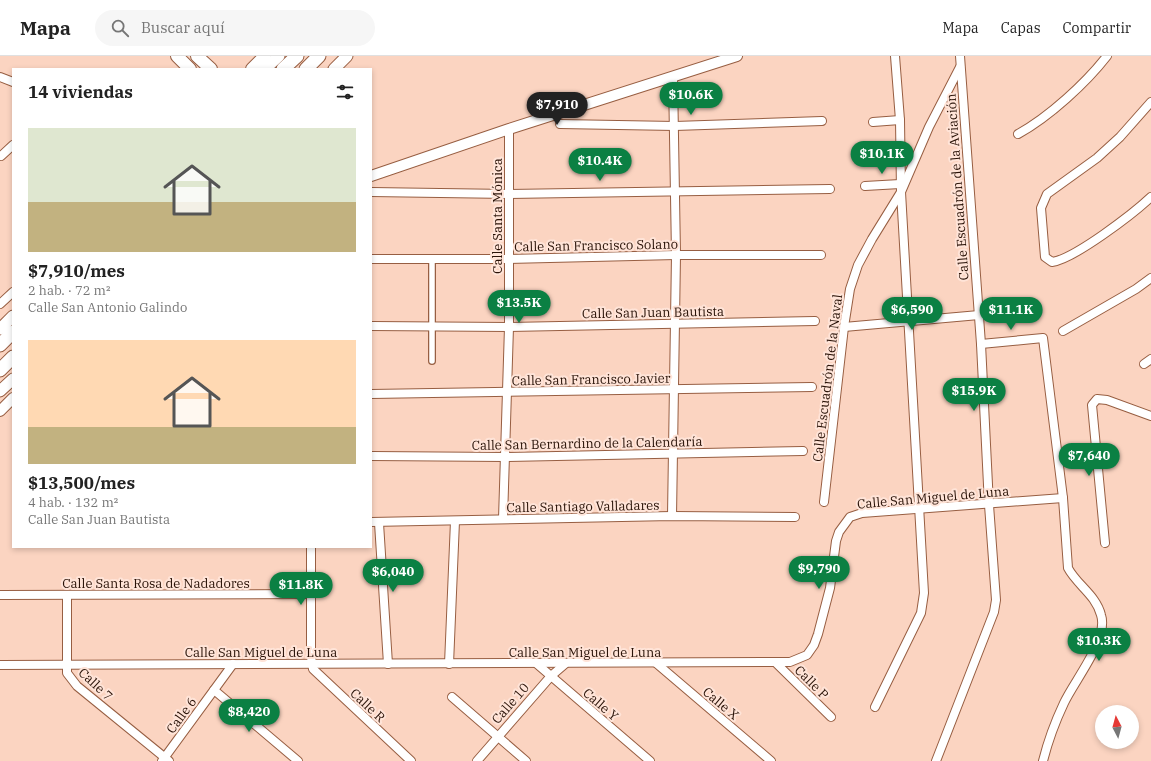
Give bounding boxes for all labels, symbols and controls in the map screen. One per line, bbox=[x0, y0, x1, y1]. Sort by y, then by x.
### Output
search box bbox=[95, 10, 375, 46]
text: Mapa bbox=[20, 16, 71, 40]
icon: search bbox=[109, 17, 131, 39]
text: Buscar aquí bbox=[141, 18, 225, 37]
text: Mapa bbox=[943, 19, 979, 37]
text: Capas bbox=[1001, 19, 1041, 37]
text: Compartir bbox=[1063, 19, 1131, 37]
text: 14 viviendas bbox=[28, 81, 133, 103]
icon: filters bbox=[334, 81, 356, 103]
pin: $10.6K bbox=[658, 82, 724, 116]
text: $10.6K bbox=[669, 86, 713, 103]
pin: $7,910 bbox=[524, 92, 590, 126]
street label: Calle Escuadrón de la Aviación bbox=[942, 93, 973, 281]
text: $7,910 bbox=[536, 96, 578, 113]
pin: $10.1K bbox=[849, 141, 915, 175]
text: $10.1K bbox=[860, 145, 904, 162]
pin: $10.4K bbox=[567, 148, 633, 182]
text: $10.4K bbox=[578, 152, 622, 169]
icon: home bbox=[156, 154, 228, 226]
street label: Calle Santa Mónica bbox=[489, 158, 506, 274]
street label: Calle San Francisco Solano bbox=[514, 236, 678, 255]
text: $7,910/mes bbox=[28, 260, 125, 282]
text: 2 hab. · 72 m² bbox=[28, 282, 111, 299]
pin: $13.5K bbox=[486, 290, 552, 324]
street label: Calle Escuadrón de la Naval bbox=[809, 293, 846, 463]
text: $13.5K bbox=[497, 294, 541, 311]
pin: $6,590 bbox=[879, 297, 945, 331]
pin: $11.1K bbox=[978, 297, 1044, 331]
text: Calle San Antonio Galindo bbox=[28, 299, 187, 316]
text: $6,590 bbox=[891, 301, 933, 318]
text: $11.1K bbox=[989, 301, 1033, 318]
street label: Calle San Juan Bautista bbox=[582, 303, 724, 322]
icon: home bbox=[156, 366, 228, 438]
street label: Calle San Francisco Javier bbox=[511, 370, 671, 389]
pin: $15.9K bbox=[941, 378, 1007, 412]
text: $15.9K bbox=[952, 382, 996, 399]
street label: Calle San Bernardino de la Calendaría bbox=[471, 433, 703, 454]
pin: $7,640 bbox=[1056, 443, 1122, 477]
text: $7,640 bbox=[1068, 447, 1110, 464]
text: $13,500/mes bbox=[28, 472, 135, 494]
street label: Calle San Miguel de Luna bbox=[856, 482, 1010, 513]
text: 4 hab. · 132 m² bbox=[28, 494, 118, 511]
street label: Calle Santiago Valladares bbox=[506, 497, 660, 516]
text: Calle San Juan Bautista bbox=[28, 511, 170, 528]
pin: $9,790 bbox=[786, 556, 852, 590]
pin: $6,040 bbox=[360, 559, 426, 593]
text: $9,790 bbox=[798, 560, 840, 577]
text: $6,040 bbox=[372, 563, 414, 580]
pin: $11.8K bbox=[268, 572, 334, 606]
street label: Calle Santa Rosa de Nadadores bbox=[62, 575, 250, 592]
text: $11.8K bbox=[279, 576, 323, 593]
pin: $10.3K bbox=[1066, 628, 1132, 662]
text: $10.3K bbox=[1077, 632, 1121, 649]
street label: Calle San Miguel de Luna bbox=[185, 644, 337, 661]
street label: Calle San Miguel de Luna bbox=[509, 644, 661, 661]
street label: Calle P bbox=[791, 662, 832, 703]
street label: Calle 7 bbox=[75, 664, 116, 705]
street label: Calle 10 bbox=[488, 679, 533, 727]
street label: Calle X bbox=[699, 683, 742, 724]
street label: Calle Y bbox=[579, 684, 622, 724]
street label: Calle R bbox=[347, 685, 389, 726]
street label: Calle 6 bbox=[162, 694, 200, 737]
pin: $8,420 bbox=[216, 699, 282, 733]
text: $8,420 bbox=[228, 703, 270, 720]
north arrow bbox=[1095, 705, 1139, 749]
map controls bbox=[1095, 705, 1139, 749]

